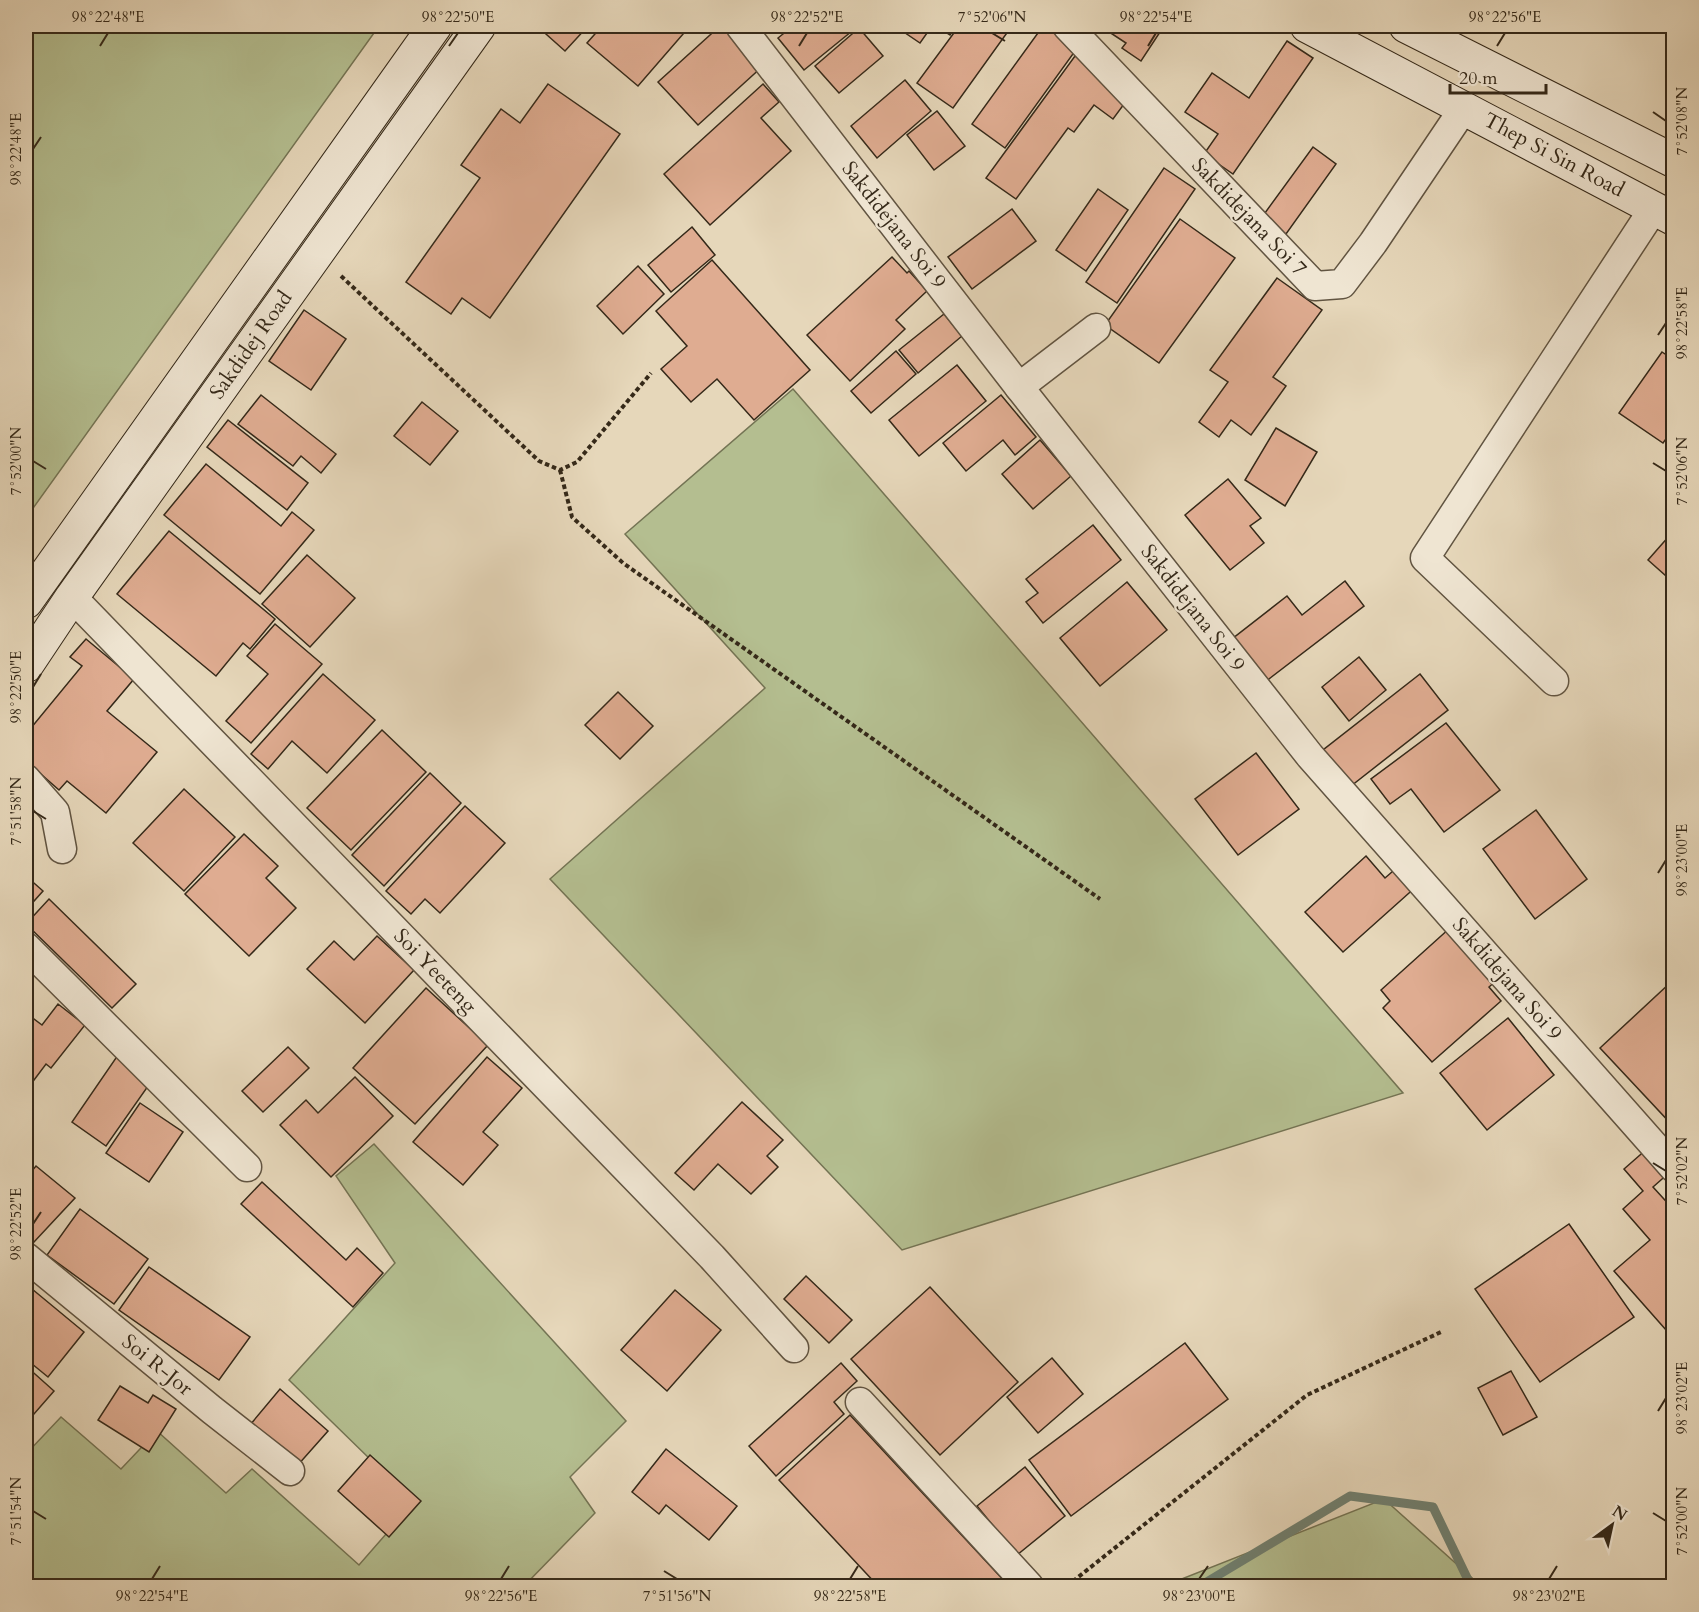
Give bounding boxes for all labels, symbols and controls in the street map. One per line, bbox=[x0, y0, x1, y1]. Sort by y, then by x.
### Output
text: 98°22'48"E bbox=[72, 7, 144, 27]
text: 98°22'50"E bbox=[422, 7, 494, 27]
text: 98°22'52"E bbox=[771, 7, 843, 27]
text: 7°52'06"N bbox=[958, 7, 1026, 27]
text: 98°22'54"E bbox=[1120, 7, 1192, 27]
text: 98°22'56"E bbox=[1469, 7, 1541, 27]
scale bar bbox=[1450, 57, 1546, 95]
text: 20 m bbox=[1459, 66, 1498, 91]
text: 7°52'08"N bbox=[1672, 87, 1692, 155]
street label: Thep Si Sin Road bbox=[1479, 106, 1629, 204]
text: 98°22'48"E bbox=[6, 113, 26, 185]
street label: Sakdidejana Soi 7 bbox=[1185, 151, 1313, 283]
street label: Sakdidejana Soi 9 bbox=[835, 155, 953, 295]
street label: Sakdidej Road bbox=[203, 285, 299, 405]
text: 98°22'58"E bbox=[1672, 287, 1692, 359]
text: 7°52'00"N bbox=[6, 427, 26, 495]
text: 7°52'06"N bbox=[1672, 437, 1692, 505]
street label: Sakdidejana Soi 9 bbox=[1134, 538, 1252, 678]
text: 98°22'50"E bbox=[6, 651, 26, 723]
text: 7°51'58"N bbox=[6, 777, 26, 845]
text: 98°23'00"E bbox=[1672, 824, 1692, 896]
street label: Sakdidejana Soi 9 bbox=[1445, 911, 1569, 1047]
street label: Soi Yeeteng bbox=[387, 922, 483, 1020]
text: 7°52'02"N bbox=[1672, 1137, 1692, 1205]
text: 98°22'52"E bbox=[6, 1188, 26, 1260]
street label: Soi R-Jor bbox=[115, 1327, 199, 1403]
text: 98°23'02"E bbox=[1672, 1362, 1692, 1434]
text: 7°51'54"N bbox=[6, 1477, 26, 1545]
text: 7°52'00"N bbox=[1672, 1487, 1692, 1555]
north arrow bbox=[1582, 1495, 1642, 1555]
text: N bbox=[1608, 1500, 1632, 1526]
text: 98°22'54"E bbox=[116, 1586, 188, 1606]
text: 98°22'56"E bbox=[465, 1586, 537, 1606]
text: 7°51'56"N bbox=[643, 1586, 711, 1606]
text: 98°22'58"E bbox=[814, 1586, 886, 1606]
text: 98°23'00"E bbox=[1163, 1586, 1235, 1606]
text: 98°23'02"E bbox=[1513, 1586, 1585, 1606]

